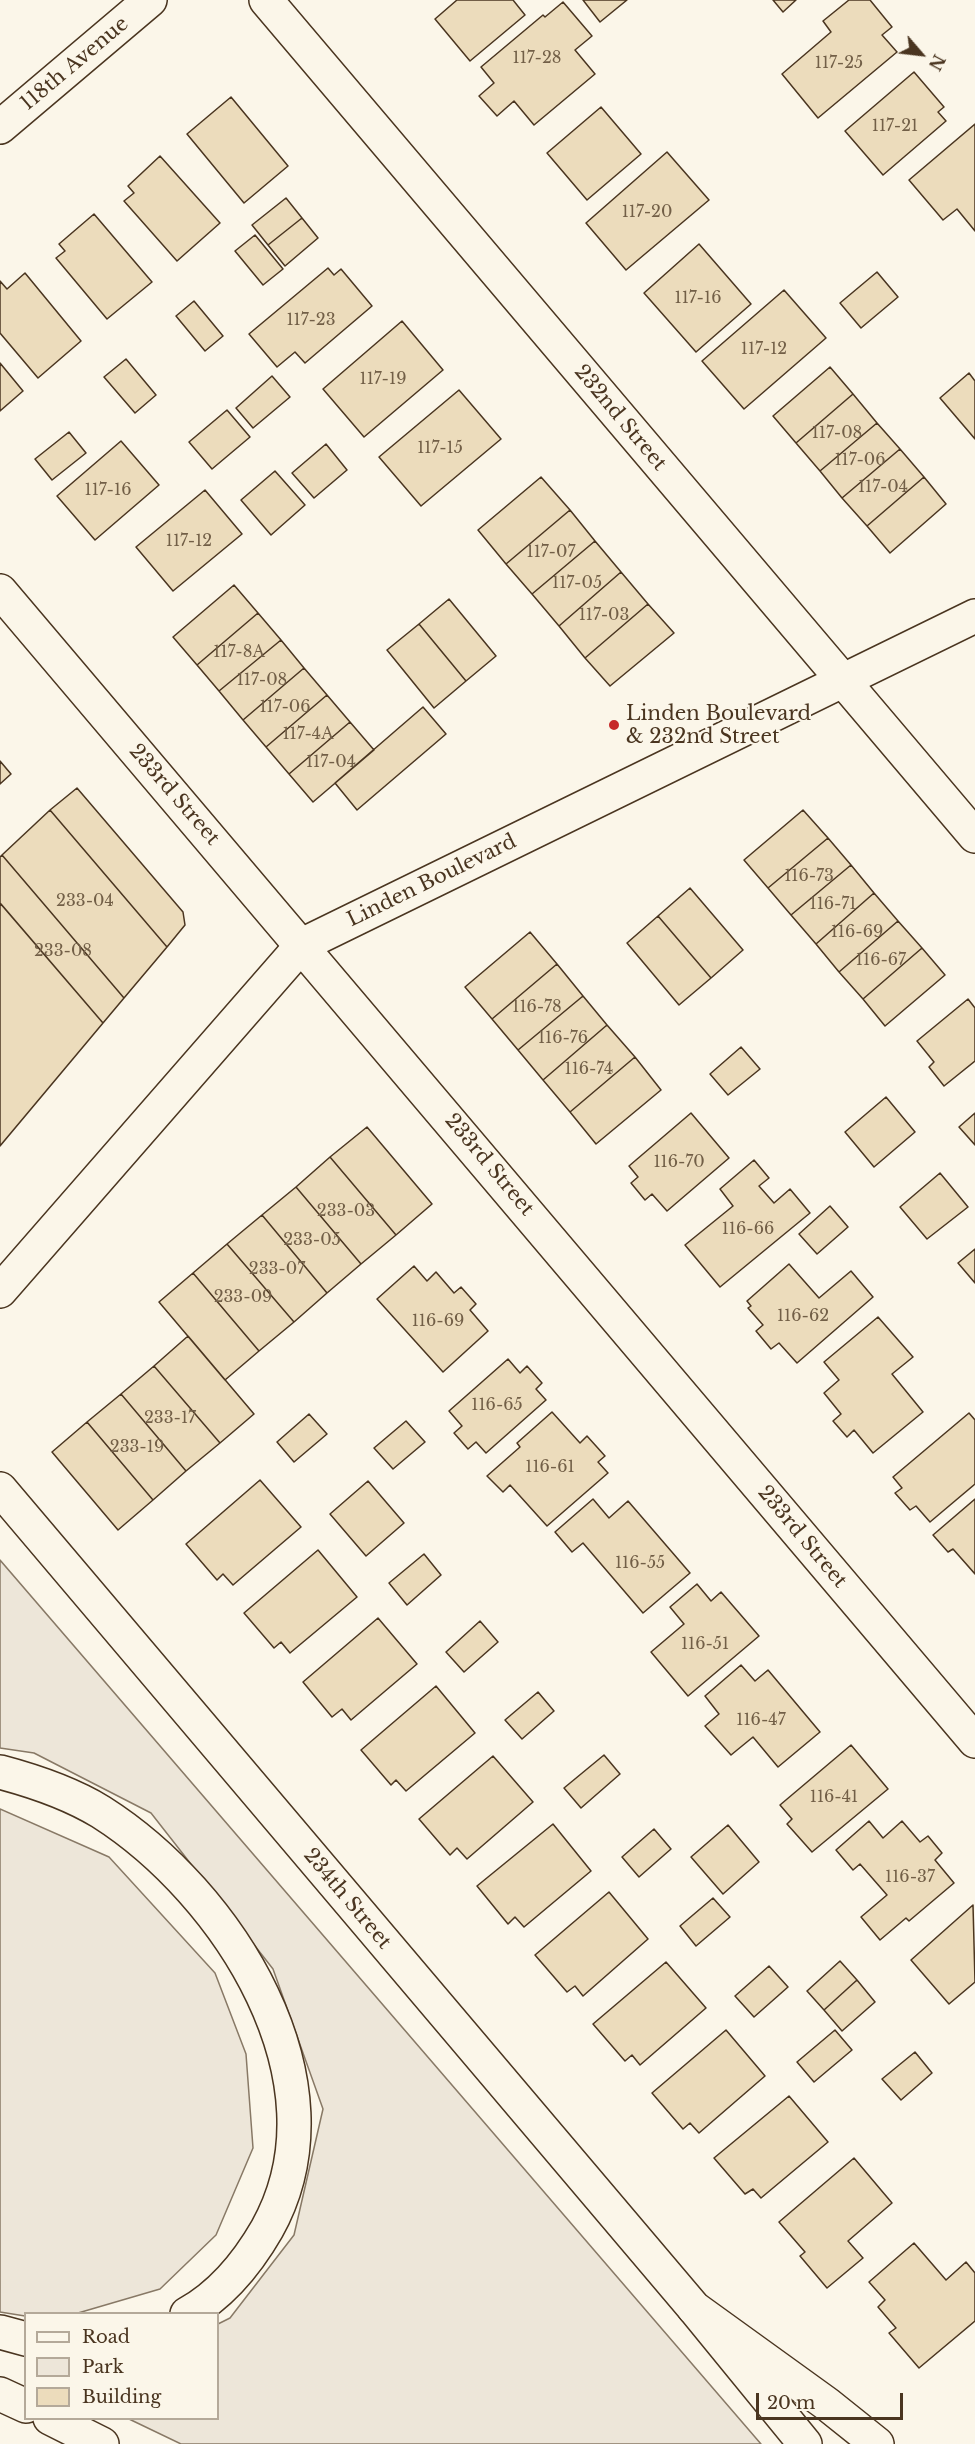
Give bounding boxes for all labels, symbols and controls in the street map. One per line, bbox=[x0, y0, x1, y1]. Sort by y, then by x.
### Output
street label: 118th Avenue bbox=[16, 12, 134, 116]
north arrow bbox=[891, 24, 951, 84]
house number: 117-28 bbox=[513, 48, 561, 68]
text: N bbox=[925, 51, 949, 74]
house number: 117-25 bbox=[815, 53, 863, 73]
house number: 117-21 bbox=[872, 116, 918, 136]
house number: 117-20 bbox=[622, 202, 672, 222]
house number: 117-16 bbox=[675, 288, 721, 308]
house number: 117-23 bbox=[286, 310, 336, 330]
house number: 117-12 bbox=[741, 339, 787, 359]
street label: 232nd Street bbox=[569, 360, 671, 476]
house number: 117-19 bbox=[360, 369, 406, 389]
house number: 117-08 bbox=[812, 423, 862, 443]
house number: 117-15 bbox=[417, 438, 463, 458]
house number: 117-06 bbox=[834, 450, 886, 470]
house number: 117-04 bbox=[858, 477, 908, 497]
house number: 117-16 bbox=[85, 480, 131, 500]
house number: 117-12 bbox=[166, 531, 212, 551]
house number: 117-07 bbox=[527, 542, 575, 562]
house number: 117-05 bbox=[552, 573, 602, 593]
house number: 117-03 bbox=[579, 605, 629, 625]
house number: 117-8A bbox=[213, 642, 265, 662]
house number: 117-08 bbox=[237, 670, 287, 690]
house number: 117-06 bbox=[259, 697, 311, 717]
place label: Linden Boulevard & 232nd Street bbox=[626, 702, 811, 749]
marker: Linden Boulevard & 232nd Street bbox=[607, 718, 621, 732]
house number: 117-4A bbox=[282, 724, 334, 744]
street label: 233rd Street bbox=[124, 740, 224, 850]
house number: 117-04 bbox=[306, 752, 356, 772]
street label: Linden Boulevard bbox=[344, 830, 520, 932]
house number: 116-73 bbox=[784, 866, 834, 886]
house number: 233-04 bbox=[56, 891, 114, 911]
house number: 116-71 bbox=[810, 894, 856, 914]
house number: 116-69 bbox=[831, 922, 883, 942]
house number: 233-08 bbox=[34, 941, 92, 961]
house number: 116-67 bbox=[856, 950, 906, 970]
house number: 116-78 bbox=[512, 997, 562, 1017]
house number: 116-76 bbox=[538, 1028, 588, 1048]
house number: 116-74 bbox=[565, 1059, 613, 1079]
street label: 233rd Street bbox=[439, 1109, 539, 1221]
house number: 116-70 bbox=[653, 1152, 705, 1172]
house number: 233-03 bbox=[317, 1201, 375, 1221]
house number: 116-66 bbox=[722, 1219, 774, 1239]
house number: 233-05 bbox=[283, 1230, 341, 1250]
house number: 233-07 bbox=[249, 1259, 305, 1279]
house number: 233-09 bbox=[214, 1287, 272, 1307]
house number: 116-62 bbox=[777, 1306, 829, 1326]
house number: 116-69 bbox=[412, 1311, 464, 1331]
house number: 116-65 bbox=[471, 1395, 523, 1415]
house number: 233-17 bbox=[144, 1408, 196, 1428]
house number: 233-19 bbox=[110, 1437, 164, 1457]
house number: 116-61 bbox=[525, 1457, 575, 1477]
street label: 233rd Street bbox=[752, 1481, 852, 1593]
house number: 116-55 bbox=[615, 1553, 665, 1573]
house number: 116-51 bbox=[681, 1634, 729, 1654]
house number: 116-47 bbox=[736, 1710, 786, 1730]
house number: 116-41 bbox=[810, 1787, 858, 1807]
street label: 234th Street bbox=[298, 1844, 396, 1954]
house number: 116-37 bbox=[885, 1867, 935, 1887]
legend bbox=[24, 2312, 219, 2420]
text: Road bbox=[82, 2326, 130, 2348]
text: Park bbox=[82, 2356, 124, 2378]
scale bar bbox=[759, 2381, 906, 2419]
text: Building bbox=[82, 2386, 161, 2408]
text: 20 m bbox=[767, 2392, 815, 2414]

